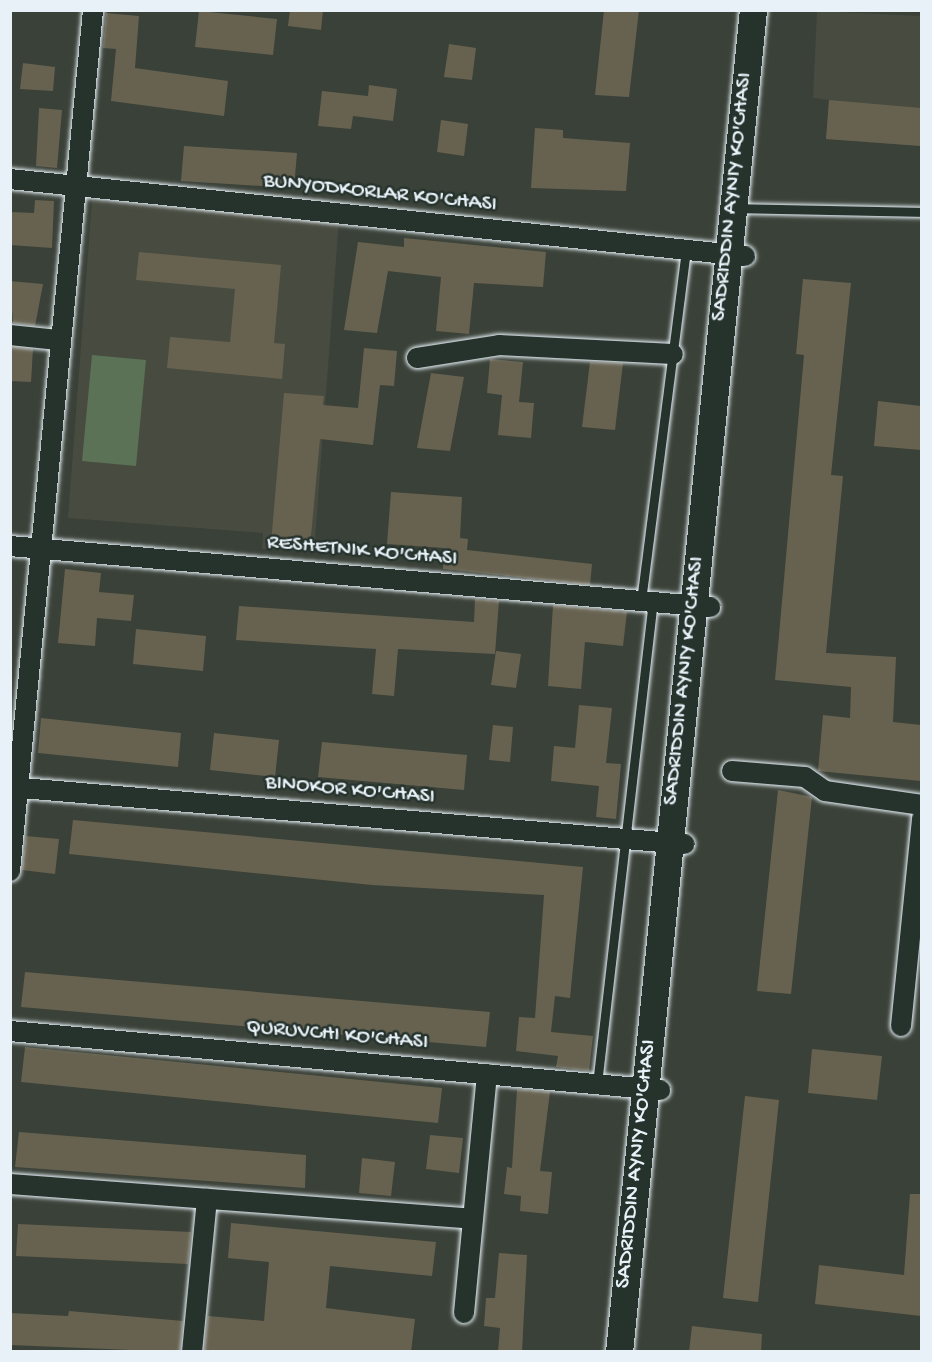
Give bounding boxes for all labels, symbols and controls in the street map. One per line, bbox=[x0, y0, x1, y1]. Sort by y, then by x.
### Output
street label: SADRIDDIN AYNIY KO'CHASI bbox=[707, 71, 759, 323]
street label: BUNYODKORLAR KO'CHASI bbox=[262, 169, 498, 219]
street label: RESHETNIK KO'CHASI bbox=[266, 531, 458, 573]
street label: SADRIDDIN AYNIY KO'CHASI bbox=[659, 555, 711, 807]
street label: BINOKOR KO'CHASI bbox=[264, 770, 436, 812]
street label: QURUVCHI KO'CHASI bbox=[245, 1015, 429, 1057]
street label: SADRIDDIN AYNIY KO'CHASI bbox=[611, 1038, 663, 1290]

